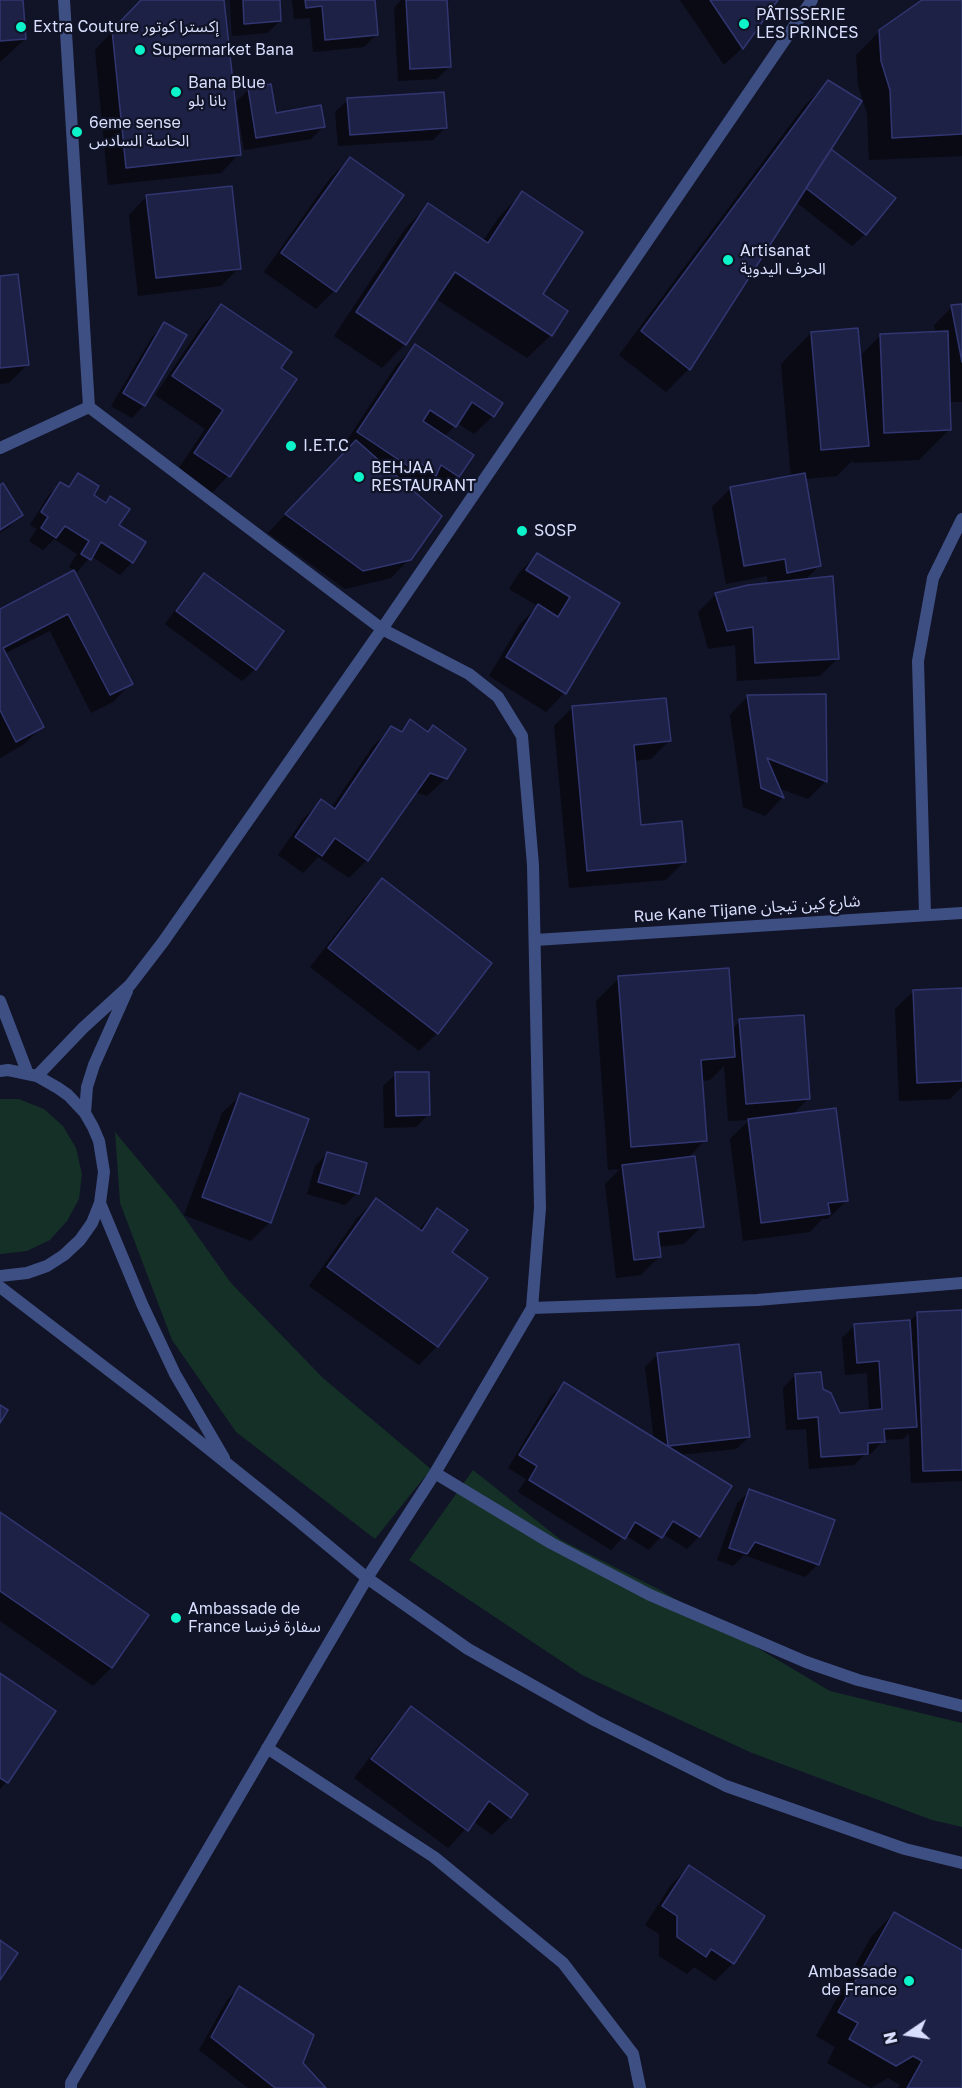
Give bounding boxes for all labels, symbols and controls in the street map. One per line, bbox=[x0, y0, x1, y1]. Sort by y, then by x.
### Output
place label: PÂTISSERIE LES PRINCES bbox=[756, 5, 859, 43]
place label: Extra Couture إكسترا كوتور bbox=[33, 17, 219, 37]
marker: PÂTISSERIE LES PRINCES bbox=[737, 17, 751, 31]
marker: Extra Couture إكسترا كوتور bbox=[14, 20, 28, 34]
place label: Supermarket Bana bbox=[152, 40, 294, 60]
marker: Supermarket Bana bbox=[133, 43, 147, 57]
place label: Bana Blue بانا بلو bbox=[188, 73, 265, 111]
marker: Bana Blue بانا بلو bbox=[169, 85, 183, 99]
place label: 6eme sense الحاسة السادس bbox=[89, 113, 189, 151]
marker: 6eme sense الحاسة السادس bbox=[70, 125, 84, 139]
place label: Artisanat الحرف اليدوية bbox=[740, 241, 826, 279]
marker: Artisanat الحرف اليدوية bbox=[721, 253, 735, 267]
place label: I.E.T.C bbox=[303, 436, 349, 456]
marker: I.E.T.C bbox=[284, 439, 298, 453]
place label: BEHJAA RESTAURANT bbox=[371, 458, 476, 496]
marker: BEHJAA RESTAURANT bbox=[352, 470, 366, 484]
place label: SOSP bbox=[534, 521, 577, 541]
marker: SOSP bbox=[515, 524, 529, 538]
street label: Rue Kane Tijane شارع كين تيجان bbox=[633, 891, 861, 927]
place label: Ambassade de France سفارة فرنسا bbox=[188, 1599, 321, 1637]
marker: Ambassade de France سفارة فرنسا bbox=[169, 1611, 183, 1625]
place label: Ambassade de France bbox=[808, 1962, 897, 2000]
marker: Ambassade de France bbox=[902, 1974, 916, 1988]
north arrow bbox=[878, 2004, 938, 2064]
text: N bbox=[879, 2030, 902, 2046]

